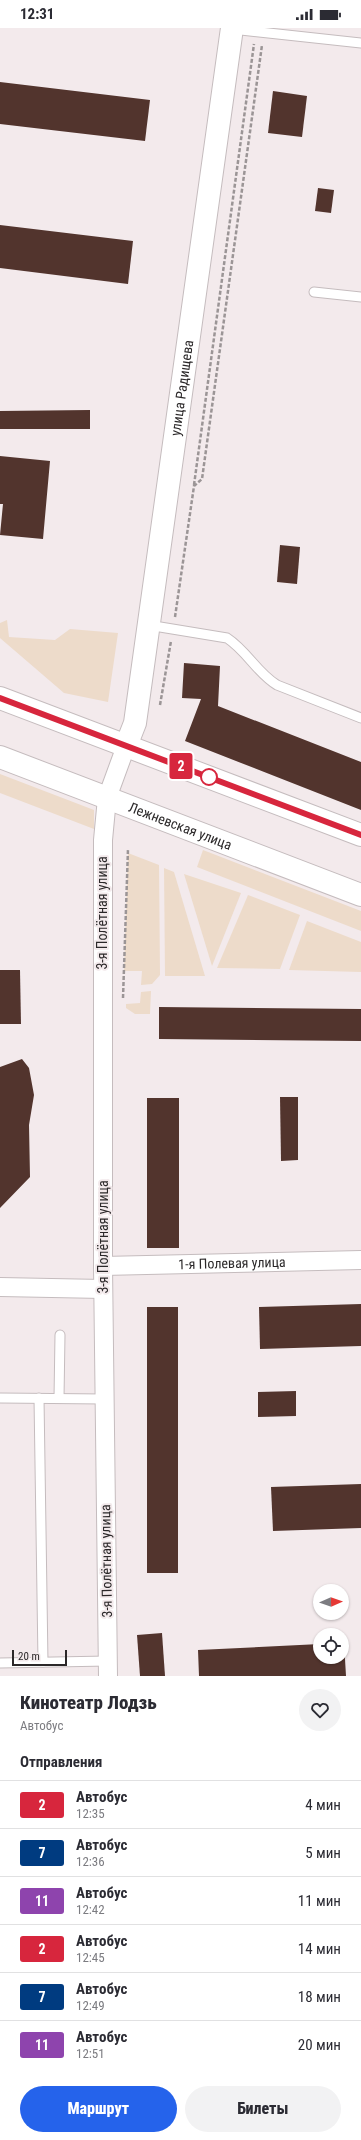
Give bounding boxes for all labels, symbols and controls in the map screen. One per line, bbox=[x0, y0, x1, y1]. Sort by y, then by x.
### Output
text: 12:31 bbox=[20, 5, 54, 23]
street label: улица Радищева bbox=[167, 339, 196, 437]
line badge: 2 bbox=[168, 753, 194, 779]
text: 2 bbox=[177, 758, 185, 774]
unlabelled marker bbox=[200, 768, 218, 786]
street label: Лежневская улица bbox=[126, 799, 234, 853]
street label: 3-я Полётная улица bbox=[94, 856, 110, 970]
street label: 3-я Полётная улица bbox=[95, 1180, 111, 1294]
street label: 1-я Полевая улица bbox=[178, 1254, 286, 1272]
street label: 3-я Полётная улица bbox=[97, 1504, 115, 1618]
north arrow bbox=[313, 1584, 349, 1620]
map controls bbox=[313, 1584, 349, 1664]
button: locate bbox=[313, 1628, 349, 1664]
scale bar bbox=[12, 1648, 67, 1667]
text: 20 m bbox=[18, 1650, 40, 1663]
button: heart bbox=[299, 1689, 341, 1731]
text: Кинотеатр Лодзь bbox=[20, 1691, 157, 1714]
text: Автобус bbox=[20, 1718, 63, 1733]
text: Отправления bbox=[20, 1753, 102, 1771]
text: Автобус bbox=[76, 1788, 127, 1806]
text: 4 мин bbox=[305, 1796, 341, 1814]
text: 2 bbox=[38, 1797, 46, 1813]
text: 12:35 bbox=[76, 1806, 105, 1821]
text: Автобус bbox=[76, 1836, 127, 1854]
text: 5 мин bbox=[305, 1844, 341, 1862]
text: 7 bbox=[38, 1845, 46, 1861]
text: 12:36 bbox=[76, 1854, 105, 1869]
text: Автобус bbox=[76, 1884, 127, 1902]
text: 11 мин bbox=[298, 1892, 341, 1910]
text: 11 bbox=[35, 1893, 49, 1909]
text: 12:42 bbox=[76, 1902, 105, 1917]
text: Автобус bbox=[76, 1932, 127, 1950]
text: 14 мин bbox=[298, 1940, 341, 1958]
text: 2 bbox=[38, 1941, 46, 1957]
text: 12:45 bbox=[76, 1950, 105, 1965]
text: Автобус bbox=[76, 1980, 127, 1998]
text: 18 мин bbox=[298, 1988, 341, 2006]
text: 7 bbox=[38, 1989, 46, 2005]
text: 12:49 bbox=[76, 1998, 105, 2013]
text: Автобус bbox=[76, 2028, 127, 2046]
text: 20 мин bbox=[298, 2036, 341, 2054]
text: 11 bbox=[35, 2037, 49, 2053]
text: 12:51 bbox=[76, 2046, 105, 2061]
button: Маршрут bbox=[20, 2086, 177, 2132]
button: Билеты bbox=[185, 2086, 341, 2132]

